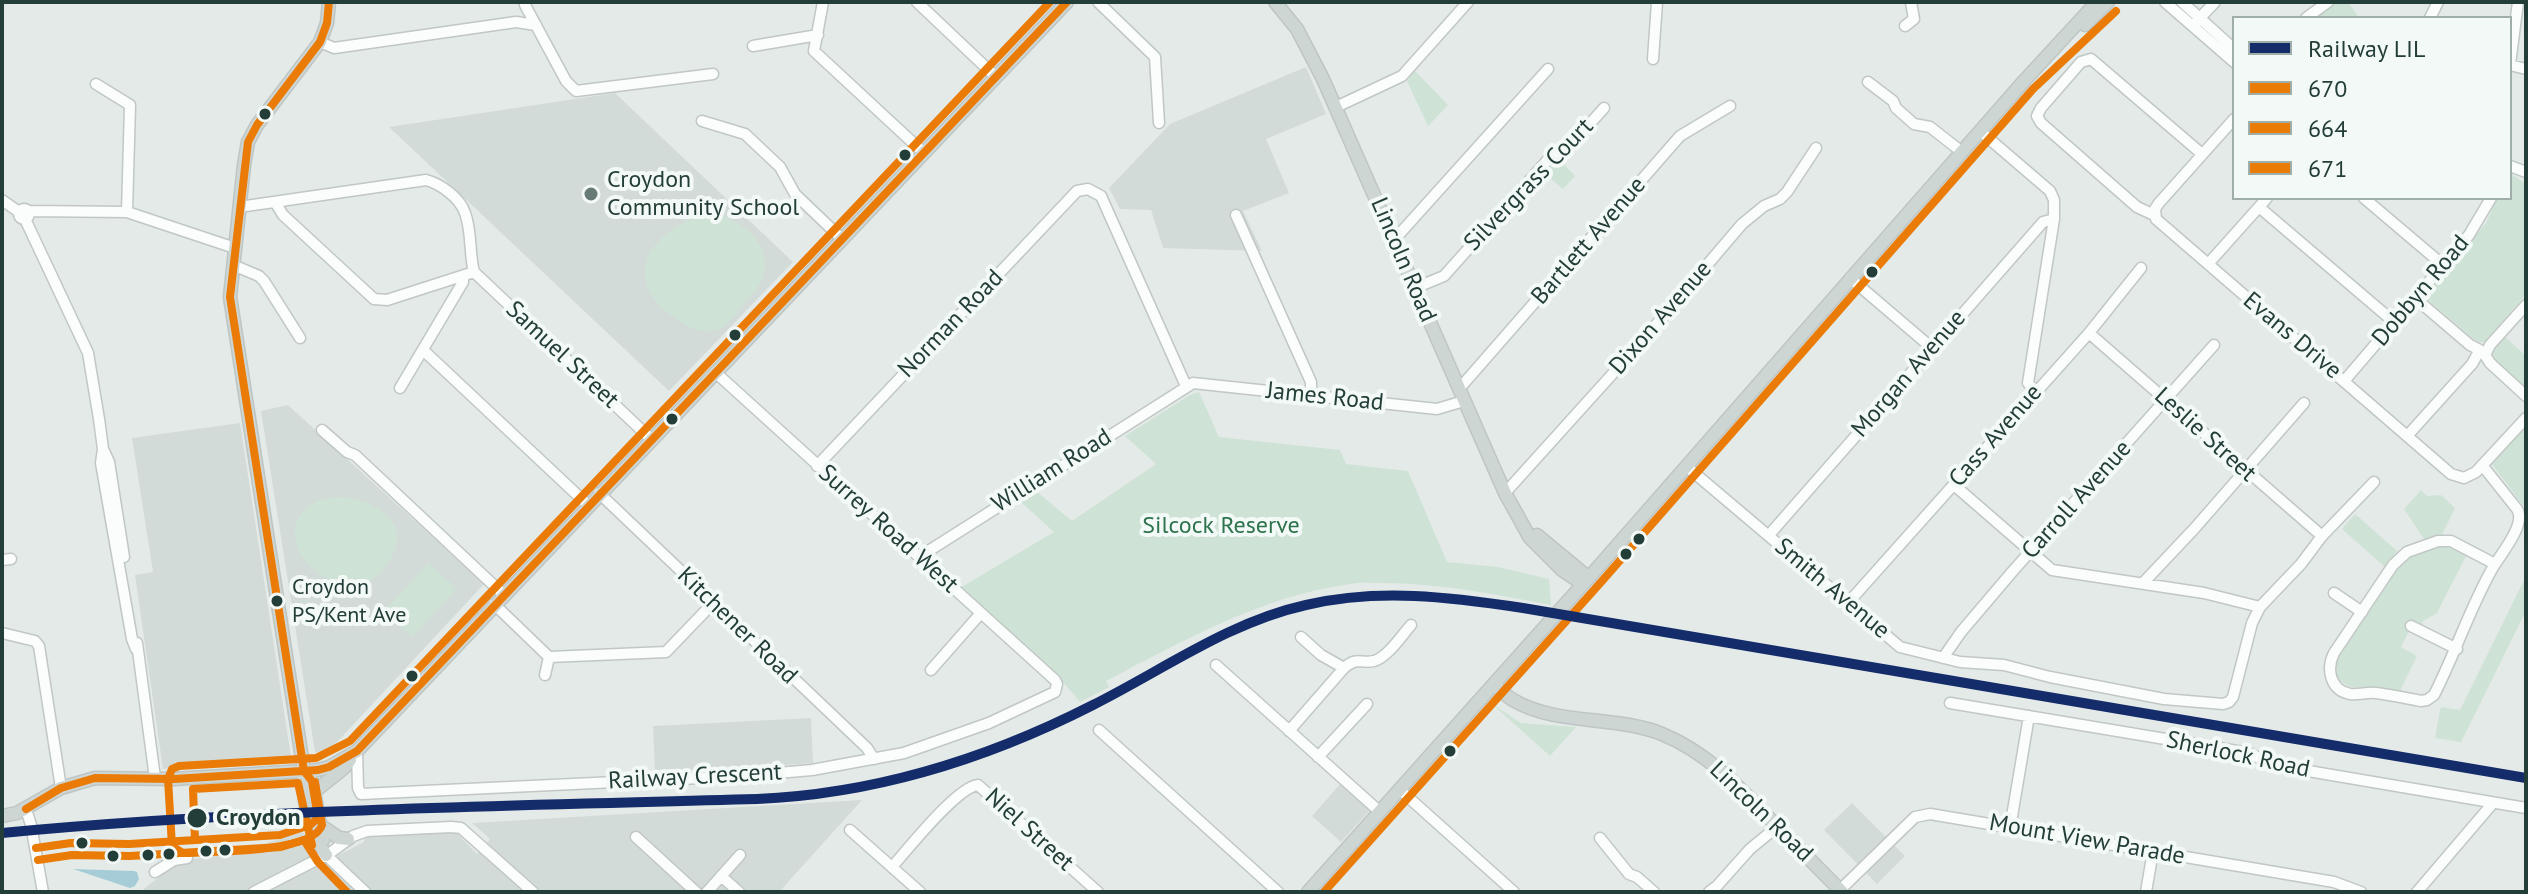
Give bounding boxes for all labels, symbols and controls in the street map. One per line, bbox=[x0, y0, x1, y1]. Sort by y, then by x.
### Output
legend bbox=[2232, 16, 2512, 200]
text: Railway LIL bbox=[2308, 33, 2425, 64]
text: 670 bbox=[2308, 73, 2347, 104]
unlabelled marker bbox=[257, 106, 273, 122]
street label: Silvergrass Court bbox=[1459, 113, 1599, 257]
text: 664 bbox=[2308, 113, 2347, 144]
unlabelled marker bbox=[897, 147, 913, 163]
text: 671 bbox=[2308, 153, 2347, 184]
place label: Croydon Community School bbox=[607, 166, 799, 222]
street label: Bartlett Avenue bbox=[1526, 171, 1652, 311]
marker: Croydon Community School bbox=[582, 185, 600, 203]
street label: Lincoln Road bbox=[1364, 193, 1442, 327]
street label: Dobbyn Road bbox=[2366, 230, 2476, 352]
street label: Dixon Avenue bbox=[1604, 255, 1718, 381]
street label: Norman Road bbox=[892, 264, 1010, 384]
unlabelled marker bbox=[1864, 264, 1880, 280]
street label: Evans Drive bbox=[2237, 286, 2347, 386]
street label: Samuel Street bbox=[500, 295, 624, 415]
street label: Morgan Avenue bbox=[1846, 304, 1972, 444]
unlabelled marker bbox=[727, 327, 743, 343]
street label: James Road bbox=[1265, 377, 1385, 417]
street label: Cass Avenue bbox=[1944, 379, 2048, 493]
street label: Leslie Street bbox=[2148, 382, 2262, 488]
unlabelled marker bbox=[664, 411, 680, 427]
street label: William Road bbox=[987, 423, 1117, 519]
street label: Carroll Avenue bbox=[2016, 435, 2138, 565]
street label: Surrey Road West bbox=[812, 459, 964, 599]
park label: Silcock Reserve bbox=[1142, 512, 1300, 540]
unlabelled marker bbox=[1631, 531, 1647, 547]
street label: Smith Avenue bbox=[1769, 533, 1895, 645]
unlabelled marker bbox=[1618, 546, 1634, 562]
street label: Kitchener Road bbox=[671, 562, 803, 690]
place label: Croydon PS/Kent Ave bbox=[292, 575, 406, 626]
marker: Croydon PS/Kent Ave bbox=[269, 593, 285, 609]
unlabelled marker bbox=[404, 668, 420, 684]
street label: Sherlock Road bbox=[2164, 726, 2312, 784]
unlabelled marker bbox=[1442, 743, 1458, 759]
street label: Lincoln Road bbox=[1703, 756, 1819, 868]
street label: Railway Crescent bbox=[607, 758, 783, 796]
street label: Niel Street bbox=[979, 783, 1079, 877]
place label: Croydon bbox=[216, 804, 301, 832]
marker: Croydon bbox=[185, 806, 209, 830]
street label: Mount View Parade bbox=[1987, 809, 2187, 871]
unlabelled marker bbox=[74, 835, 90, 851]
unlabelled marker bbox=[217, 842, 233, 858]
unlabelled marker bbox=[198, 843, 214, 859]
unlabelled marker bbox=[161, 846, 177, 862]
unlabelled marker bbox=[140, 847, 156, 863]
unlabelled marker bbox=[105, 848, 121, 864]

